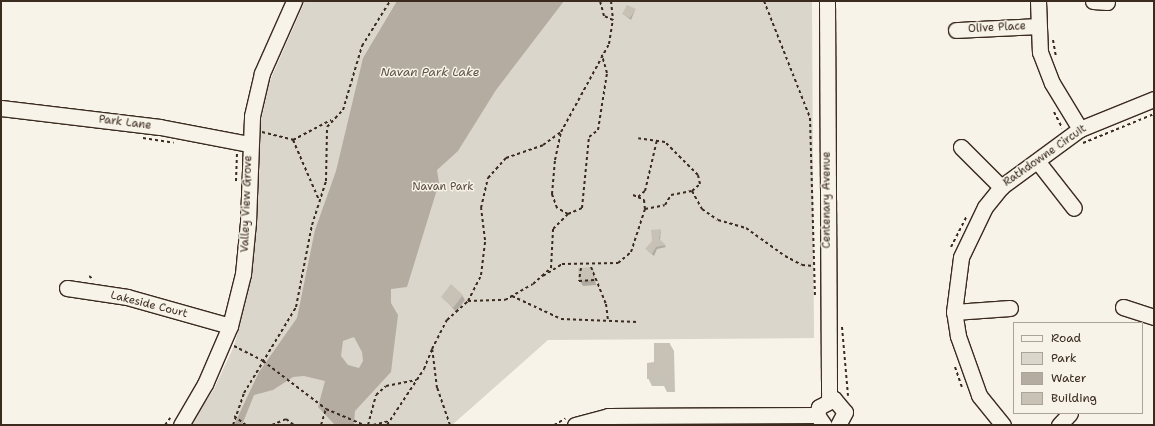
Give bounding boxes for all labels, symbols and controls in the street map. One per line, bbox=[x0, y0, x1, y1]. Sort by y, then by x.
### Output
street label: Olive Place bbox=[968, 20, 1026, 36]
water label: Navan Park Lake bbox=[380, 66, 480, 80]
street label: Park Lane bbox=[98, 113, 152, 133]
street label: Rathdowne Circuit bbox=[1001, 122, 1089, 190]
street label: Centenary Avenue bbox=[820, 151, 834, 249]
street label: Valley View Grove bbox=[239, 155, 255, 253]
park label: Navan Park bbox=[412, 180, 474, 194]
street label: Lakeside Court bbox=[109, 289, 189, 321]
legend bbox=[1013, 322, 1143, 414]
text: Road bbox=[1051, 330, 1081, 346]
text: Park bbox=[1051, 350, 1077, 366]
text: Water bbox=[1051, 370, 1086, 386]
text: Building bbox=[1051, 390, 1097, 406]

